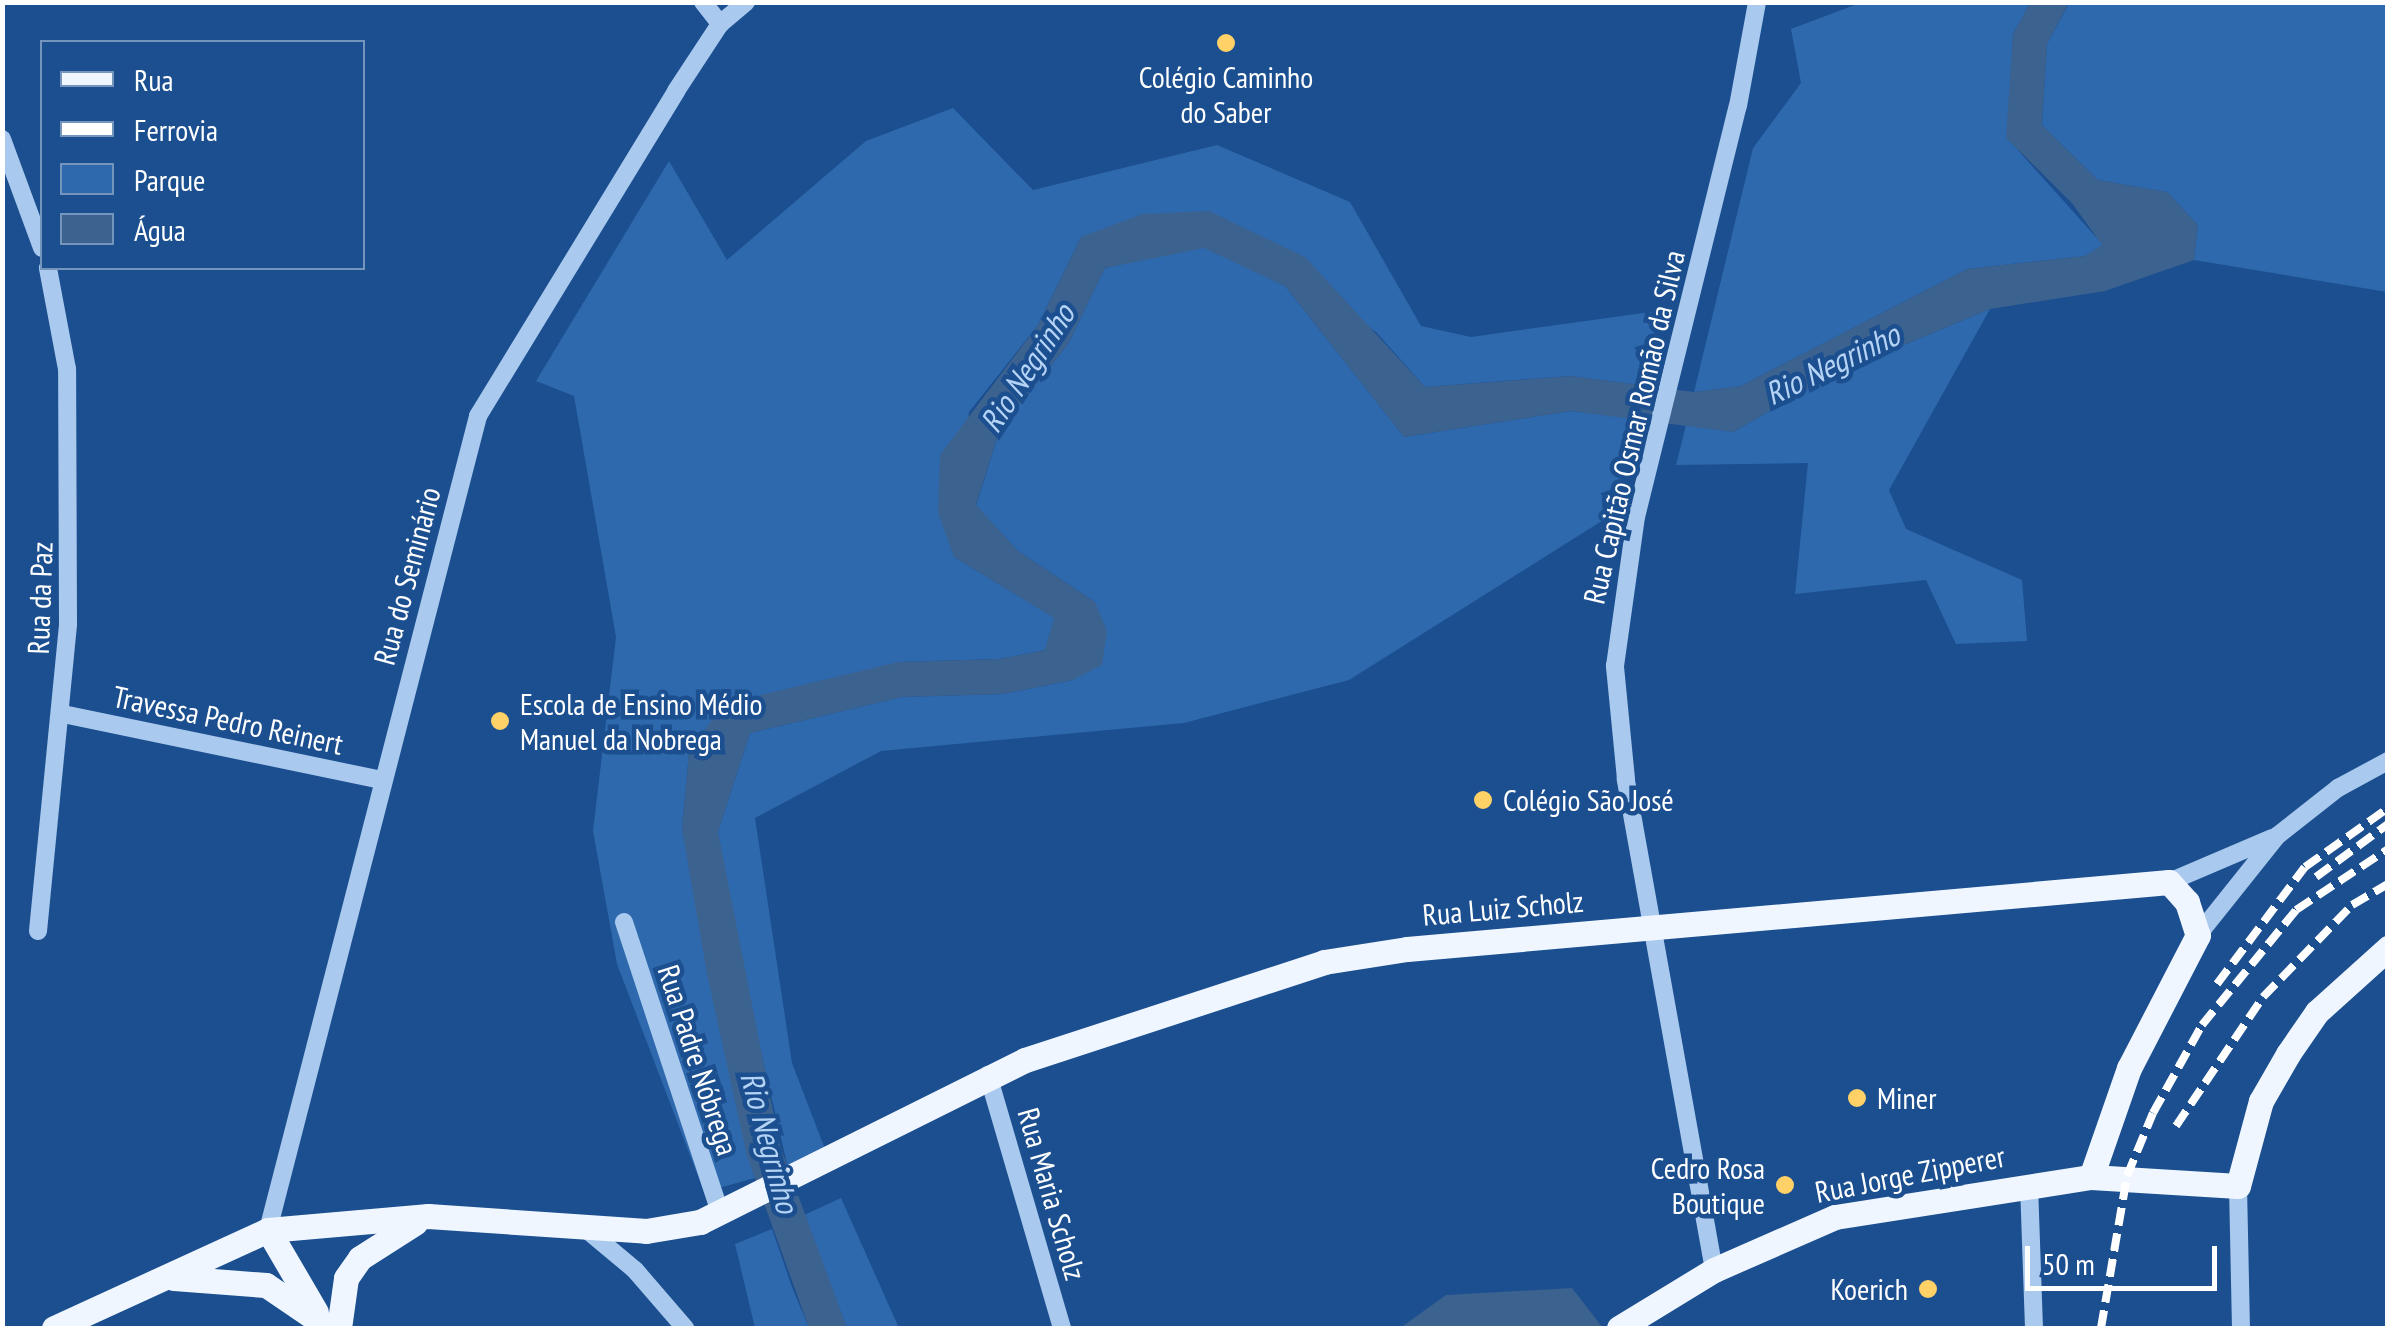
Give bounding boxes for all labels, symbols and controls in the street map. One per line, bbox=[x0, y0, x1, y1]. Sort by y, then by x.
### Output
marker: Colégio Caminho do Saber bbox=[1215, 32, 1237, 54]
legend bbox=[40, 40, 365, 270]
place label: Colégio Caminho do Saber bbox=[1139, 59, 1313, 130]
text: Rua bbox=[134, 60, 173, 99]
text: Ferrovia bbox=[134, 110, 218, 149]
text: Parque bbox=[134, 160, 205, 199]
text: Água bbox=[134, 210, 186, 249]
street label: Rua Capitão Osmar Romão da Silva bbox=[1576, 247, 1692, 607]
water label: Rio Negrinho bbox=[972, 297, 1082, 439]
water label: Rio Negrinho bbox=[1759, 315, 1905, 413]
street label: Rua do Seminário bbox=[366, 483, 448, 669]
street label: Rua da Paz bbox=[20, 541, 60, 655]
street label: Travessa Pedro Reinert bbox=[110, 678, 346, 762]
place label: Escola de Ensino Médio Manuel da Nobrega bbox=[520, 686, 762, 756]
marker: Escola de Ensino Médio Manuel da Nobrega bbox=[489, 710, 511, 732]
place label: Colégio São José bbox=[1503, 782, 1674, 818]
marker: Colégio São José bbox=[1472, 789, 1494, 811]
street label: Rua Luiz Scholz bbox=[1421, 883, 1585, 933]
street label: Rua Padre Nóbrega bbox=[650, 960, 746, 1160]
water label: Rio Negrinho bbox=[733, 1067, 807, 1217]
place label: Miner bbox=[1877, 1080, 1936, 1116]
marker: Miner bbox=[1846, 1087, 1868, 1109]
street label: Rua Maria Scholz bbox=[1010, 1104, 1094, 1284]
street label: Rua Jorge Zipperer bbox=[1812, 1138, 2008, 1210]
place label: Cedro Rosa Boutique bbox=[1651, 1150, 1765, 1220]
marker: Cedro Rosa Boutique bbox=[1774, 1174, 1796, 1196]
scale bar bbox=[2030, 1226, 2222, 1288]
text: 50 m bbox=[2042, 1244, 2095, 1283]
place label: Koerich bbox=[1830, 1271, 1908, 1307]
marker: Koerich bbox=[1917, 1278, 1939, 1300]

